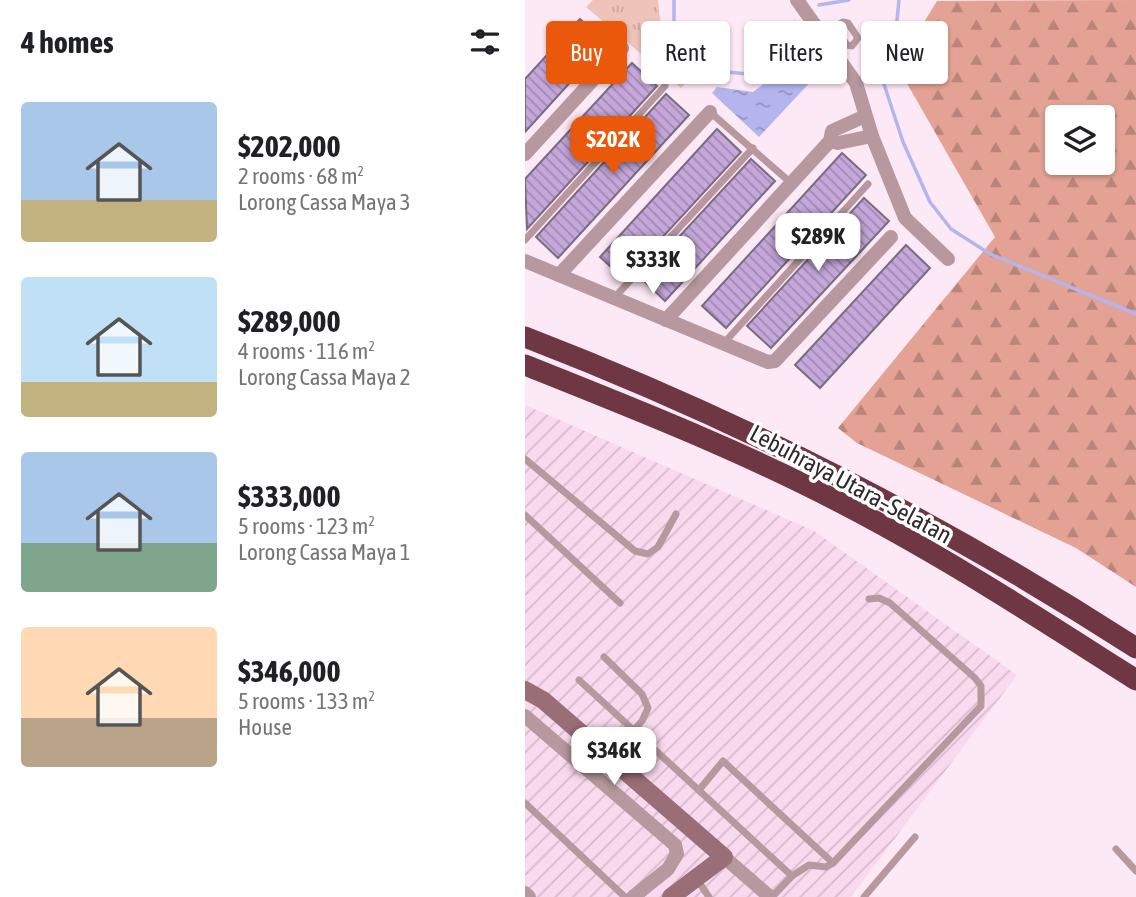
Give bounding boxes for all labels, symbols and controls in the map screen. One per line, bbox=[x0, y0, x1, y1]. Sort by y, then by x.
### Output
chip: Buy bbox=[546, 21, 627, 84]
chip: Rent bbox=[641, 21, 730, 84]
chip: Filters bbox=[744, 21, 847, 84]
chip: New bbox=[861, 21, 948, 84]
icon: filters bbox=[466, 23, 504, 61]
text: 4 homes bbox=[21, 25, 114, 59]
map controls bbox=[1045, 105, 1115, 175]
button: layers bbox=[1045, 105, 1115, 175]
pin: $202K bbox=[564, 116, 662, 176]
text: $202K bbox=[586, 126, 640, 152]
text: $202,000 bbox=[238, 129, 341, 163]
icon: home bbox=[77, 130, 161, 214]
text: 2 rooms · 68 m² bbox=[238, 163, 364, 189]
text: Lorong Cassa Maya 3 bbox=[238, 189, 411, 215]
pin: $289K bbox=[769, 214, 867, 273]
text: $289K bbox=[791, 223, 845, 249]
pin: $333K bbox=[604, 236, 702, 296]
text: $333K bbox=[626, 246, 680, 272]
text: $289,000 bbox=[238, 304, 341, 338]
icon: home bbox=[77, 305, 161, 389]
text: 4 rooms · 116 m² bbox=[238, 338, 375, 364]
text: Lorong Cassa Maya 2 bbox=[238, 364, 411, 390]
street label: Lebuhraya Utara–Selatan bbox=[746, 419, 956, 549]
text: $333,000 bbox=[238, 479, 341, 513]
icon: home bbox=[77, 480, 161, 564]
text: 5 rooms · 123 m² bbox=[238, 513, 375, 539]
text: Lorong Cassa Maya 1 bbox=[238, 539, 411, 565]
text: $346,000 bbox=[238, 654, 341, 688]
icon: home bbox=[77, 655, 161, 739]
text: 5 rooms · 133 m² bbox=[238, 688, 375, 714]
text: House bbox=[238, 714, 292, 740]
pin: $346K bbox=[565, 728, 663, 787]
text: $346K bbox=[587, 737, 641, 763]

